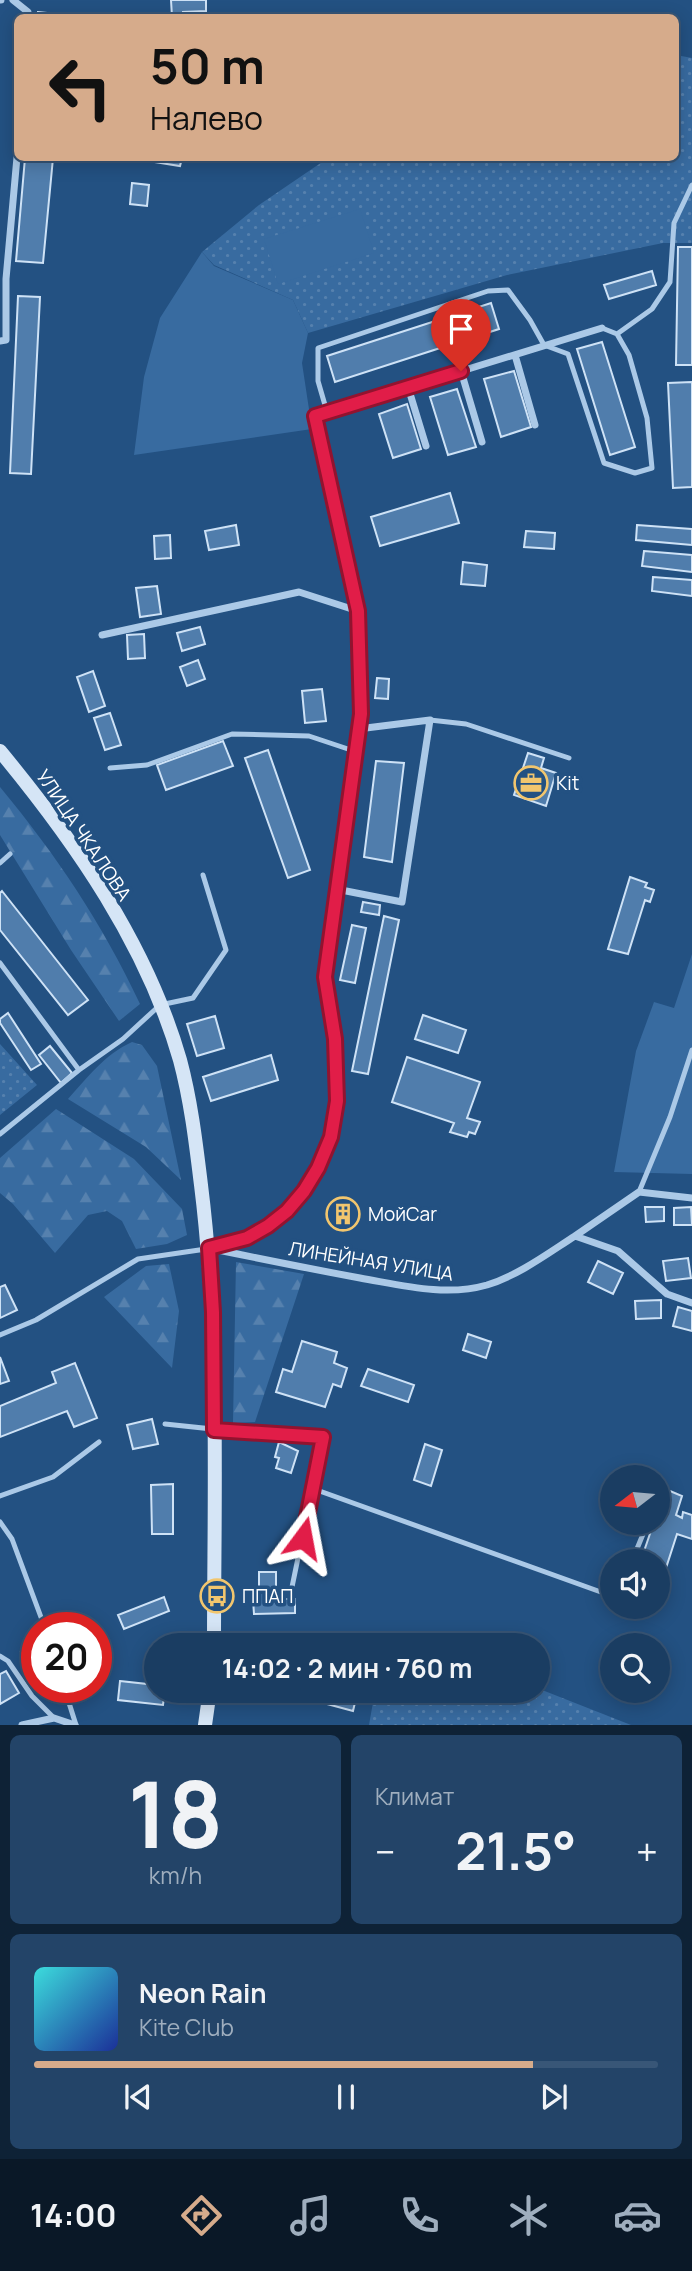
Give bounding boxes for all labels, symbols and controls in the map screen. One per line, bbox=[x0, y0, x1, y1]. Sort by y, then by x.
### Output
text: 50 m bbox=[150, 32, 265, 99]
icon: left bbox=[35, 42, 126, 133]
text: Налево bbox=[150, 96, 263, 140]
pin bbox=[431, 299, 491, 371]
icon: arrive bbox=[442, 310, 480, 348]
street label: УЛИЦА ЧКАЛОВА bbox=[30, 764, 138, 906]
office icon: Kit bbox=[512, 764, 550, 802]
place label: Kit bbox=[556, 770, 579, 796]
building icon: МойCar bbox=[324, 1195, 362, 1233]
place label: МойCar bbox=[368, 1201, 437, 1227]
street label: ЛИНЕЙНАЯ УЛИЦА bbox=[287, 1235, 455, 1287]
north arrow bbox=[600, 1465, 670, 1535]
map controls bbox=[600, 1465, 670, 1703]
position arrow bbox=[266, 1501, 340, 1575]
button: sound bbox=[600, 1549, 670, 1619]
bus stop icon: ППАП bbox=[198, 1577, 236, 1615]
place label: ППАП bbox=[242, 1583, 293, 1609]
speed limit sign: 20 bbox=[21, 1612, 112, 1703]
button: search bbox=[600, 1633, 670, 1703]
text: 14:02 · 2 мин · 760 m bbox=[222, 1650, 472, 1686]
text: 18 bbox=[128, 1751, 223, 1875]
text: Климат bbox=[375, 1780, 454, 1812]
text: 21.5° bbox=[455, 1815, 576, 1886]
text: − bbox=[375, 1825, 396, 1877]
text: + bbox=[636, 1825, 658, 1877]
text: km/h bbox=[149, 1859, 202, 1891]
text: Neon Rain bbox=[139, 1975, 267, 2011]
text: Kite Club bbox=[139, 2011, 234, 2043]
icon: previous bbox=[119, 2078, 157, 2116]
icon: pause bbox=[327, 2078, 365, 2116]
icon: next bbox=[535, 2078, 573, 2116]
icon: directions bbox=[177, 2191, 226, 2240]
icon: music bbox=[286, 2191, 335, 2240]
icon: phone bbox=[395, 2191, 444, 2240]
icon: climate bbox=[504, 2191, 553, 2240]
icon: car bbox=[613, 2191, 662, 2240]
text: 14:00 bbox=[30, 2193, 117, 2237]

